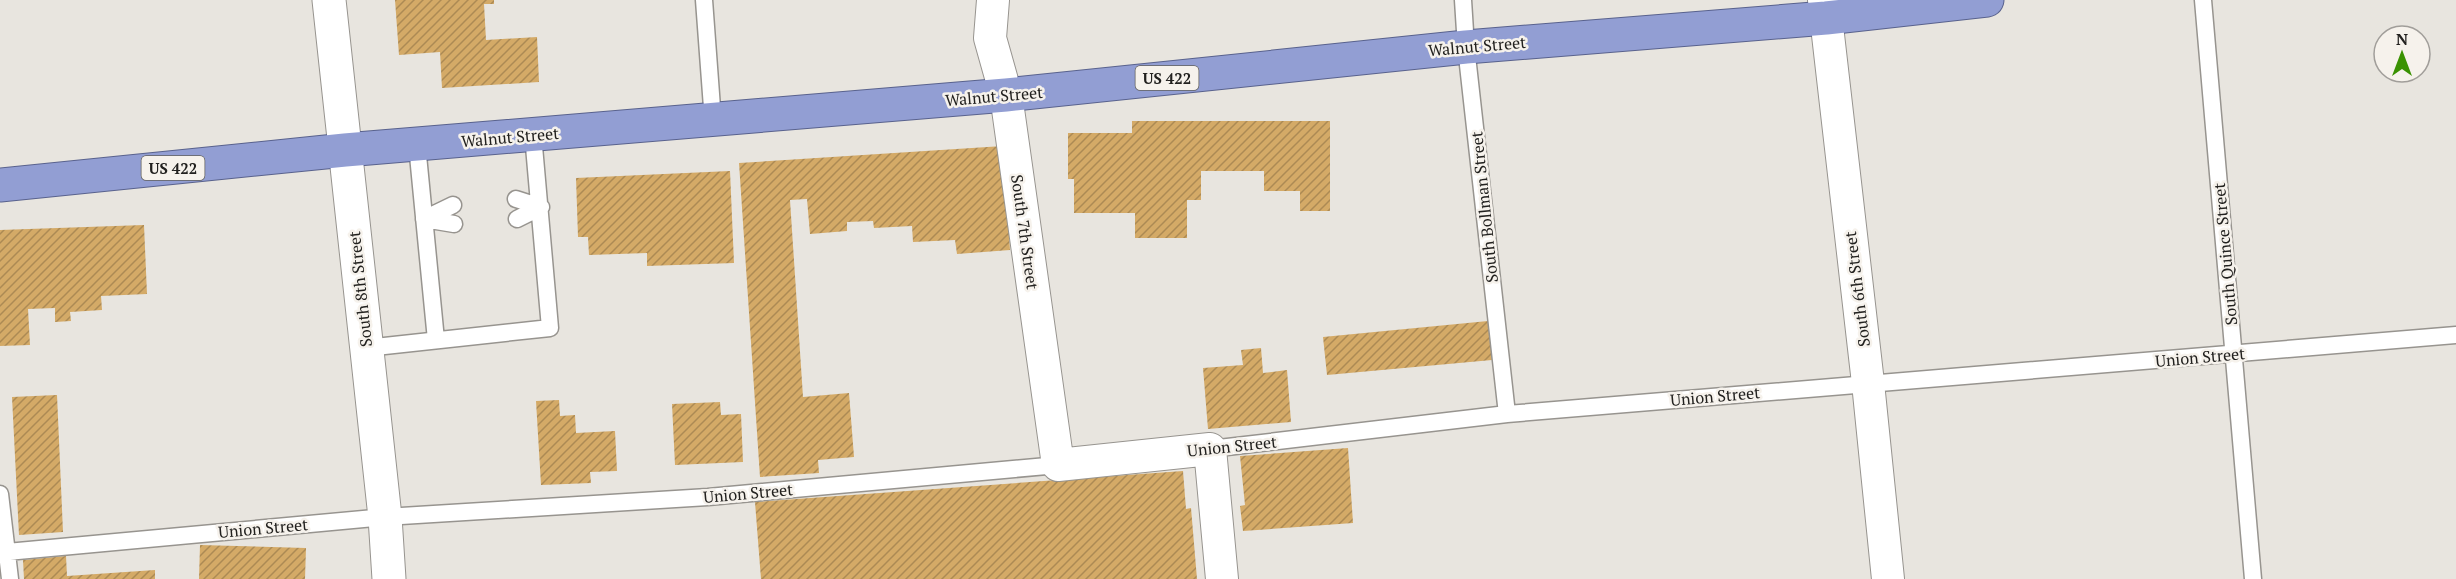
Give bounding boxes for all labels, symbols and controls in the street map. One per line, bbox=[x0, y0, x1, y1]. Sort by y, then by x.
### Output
north arrow bbox=[2372, 24, 2432, 84]
text: N bbox=[2396, 28, 2408, 50]
street label: Walnut Street bbox=[1427, 31, 1527, 61]
road number: US 422 bbox=[1136, 66, 1198, 90]
street label: Walnut Street bbox=[944, 81, 1044, 111]
street label: Walnut Street bbox=[460, 122, 560, 152]
street label: South Bollman Street bbox=[1465, 130, 1503, 284]
road number: US 422 bbox=[142, 156, 204, 180]
street label: South 7th Street bbox=[1006, 173, 1044, 291]
street label: South Quince Street bbox=[2208, 182, 2242, 326]
street label: South 8th Street bbox=[343, 230, 377, 348]
street label: South 6th Street bbox=[1839, 230, 1875, 348]
street label: Union Street bbox=[2154, 342, 2246, 372]
street label: Union Street bbox=[1669, 381, 1761, 411]
street label: Union Street bbox=[1186, 430, 1278, 462]
street label: Union Street bbox=[702, 478, 794, 508]
street label: Union Street bbox=[217, 513, 309, 543]

